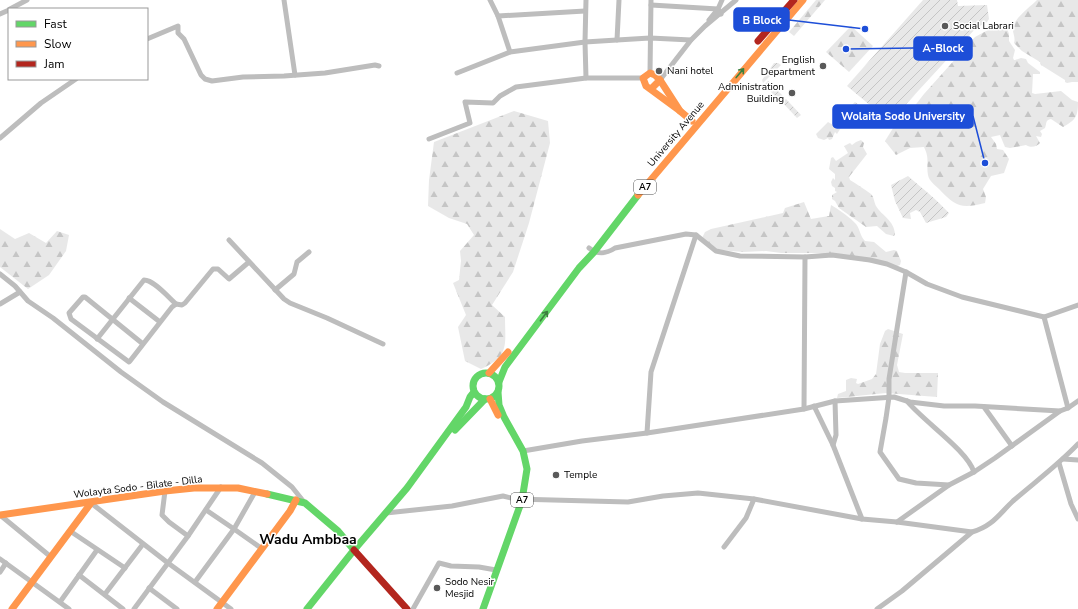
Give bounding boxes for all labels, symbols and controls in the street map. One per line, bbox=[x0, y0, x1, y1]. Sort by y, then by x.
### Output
legend bbox=[8, 8, 148, 80]
callout: B Block bbox=[734, 8, 789, 31]
text: B Block bbox=[743, 13, 783, 28]
text: Fast bbox=[44, 16, 67, 32]
place label: Social Labrari bbox=[953, 19, 1014, 33]
marker: Social Labrari bbox=[940, 21, 950, 31]
text: Slow bbox=[44, 36, 72, 52]
callout: A-Block bbox=[914, 37, 972, 60]
text: A-Block bbox=[922, 41, 965, 56]
place label: English Department bbox=[761, 53, 815, 79]
text: Jam bbox=[43, 56, 65, 72]
marker: English Department bbox=[818, 61, 828, 71]
place label: Nani hotel bbox=[667, 64, 713, 78]
marker: Nani hotel bbox=[654, 66, 664, 76]
one-way arrow bbox=[736, 68, 745, 78]
place label: Administration Building bbox=[718, 80, 784, 106]
marker: Administration Building bbox=[787, 88, 797, 98]
street label: University Avenue bbox=[644, 98, 708, 170]
callout: Wolaita Sodo University bbox=[833, 105, 973, 128]
text: Wolaita Sodo University bbox=[841, 109, 965, 124]
road number: A7 bbox=[634, 180, 656, 194]
one-way arrow bbox=[540, 310, 548, 321]
place label: Temple bbox=[564, 468, 597, 482]
marker: Temple bbox=[551, 470, 561, 480]
street label: Wolayta Sodo - Bilate - Dilla bbox=[73, 472, 203, 502]
road number: A7 bbox=[511, 493, 533, 507]
district label: Wadu Ambbaa bbox=[259, 530, 357, 549]
place label: Sodo Nesir Mesjid bbox=[445, 575, 495, 601]
marker: Sodo Nesir Mesjid bbox=[432, 583, 442, 593]

